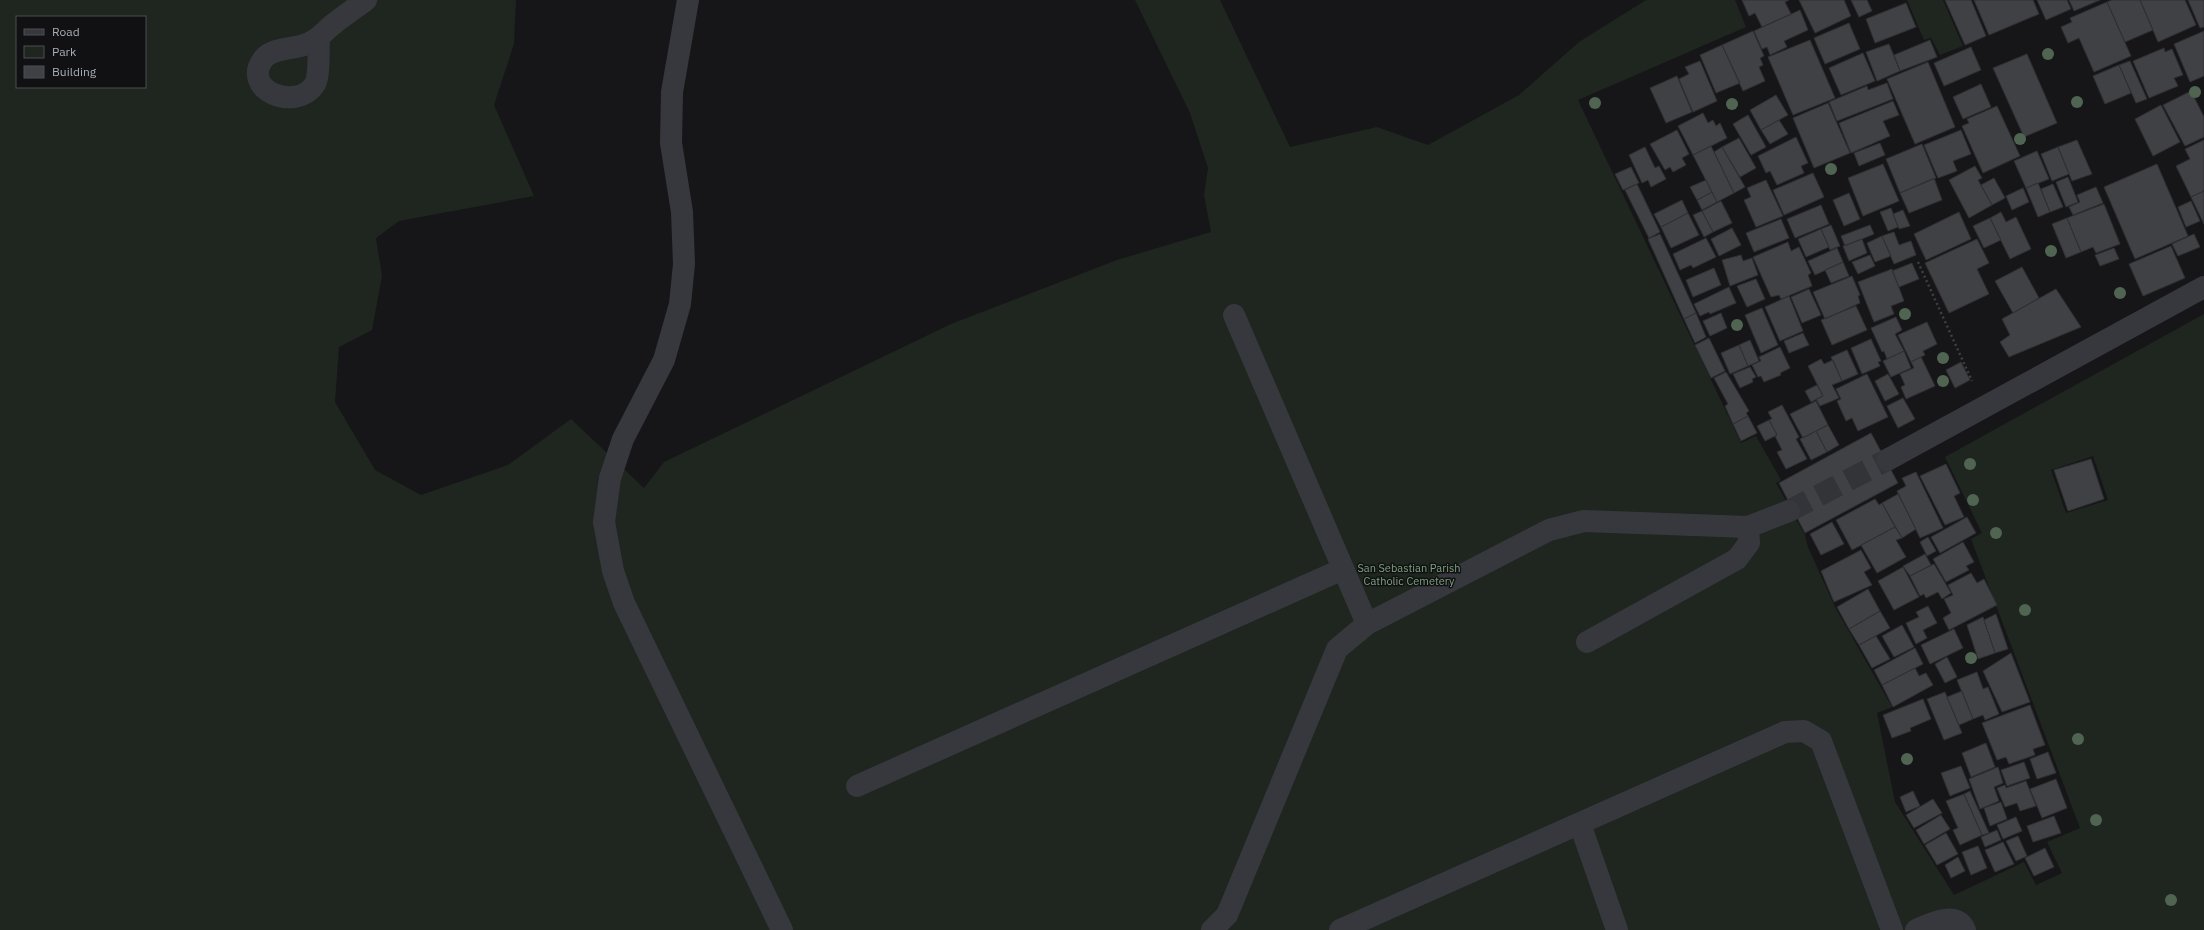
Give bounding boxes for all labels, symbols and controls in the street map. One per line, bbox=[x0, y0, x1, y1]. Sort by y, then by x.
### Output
legend bbox=[16, 16, 146, 88]
text: Road bbox=[52, 24, 80, 39]
text: Park bbox=[52, 44, 77, 59]
text: Building bbox=[52, 64, 97, 79]
park label: San Sebastian Parish Catholic Cemetery bbox=[1357, 561, 1461, 588]

